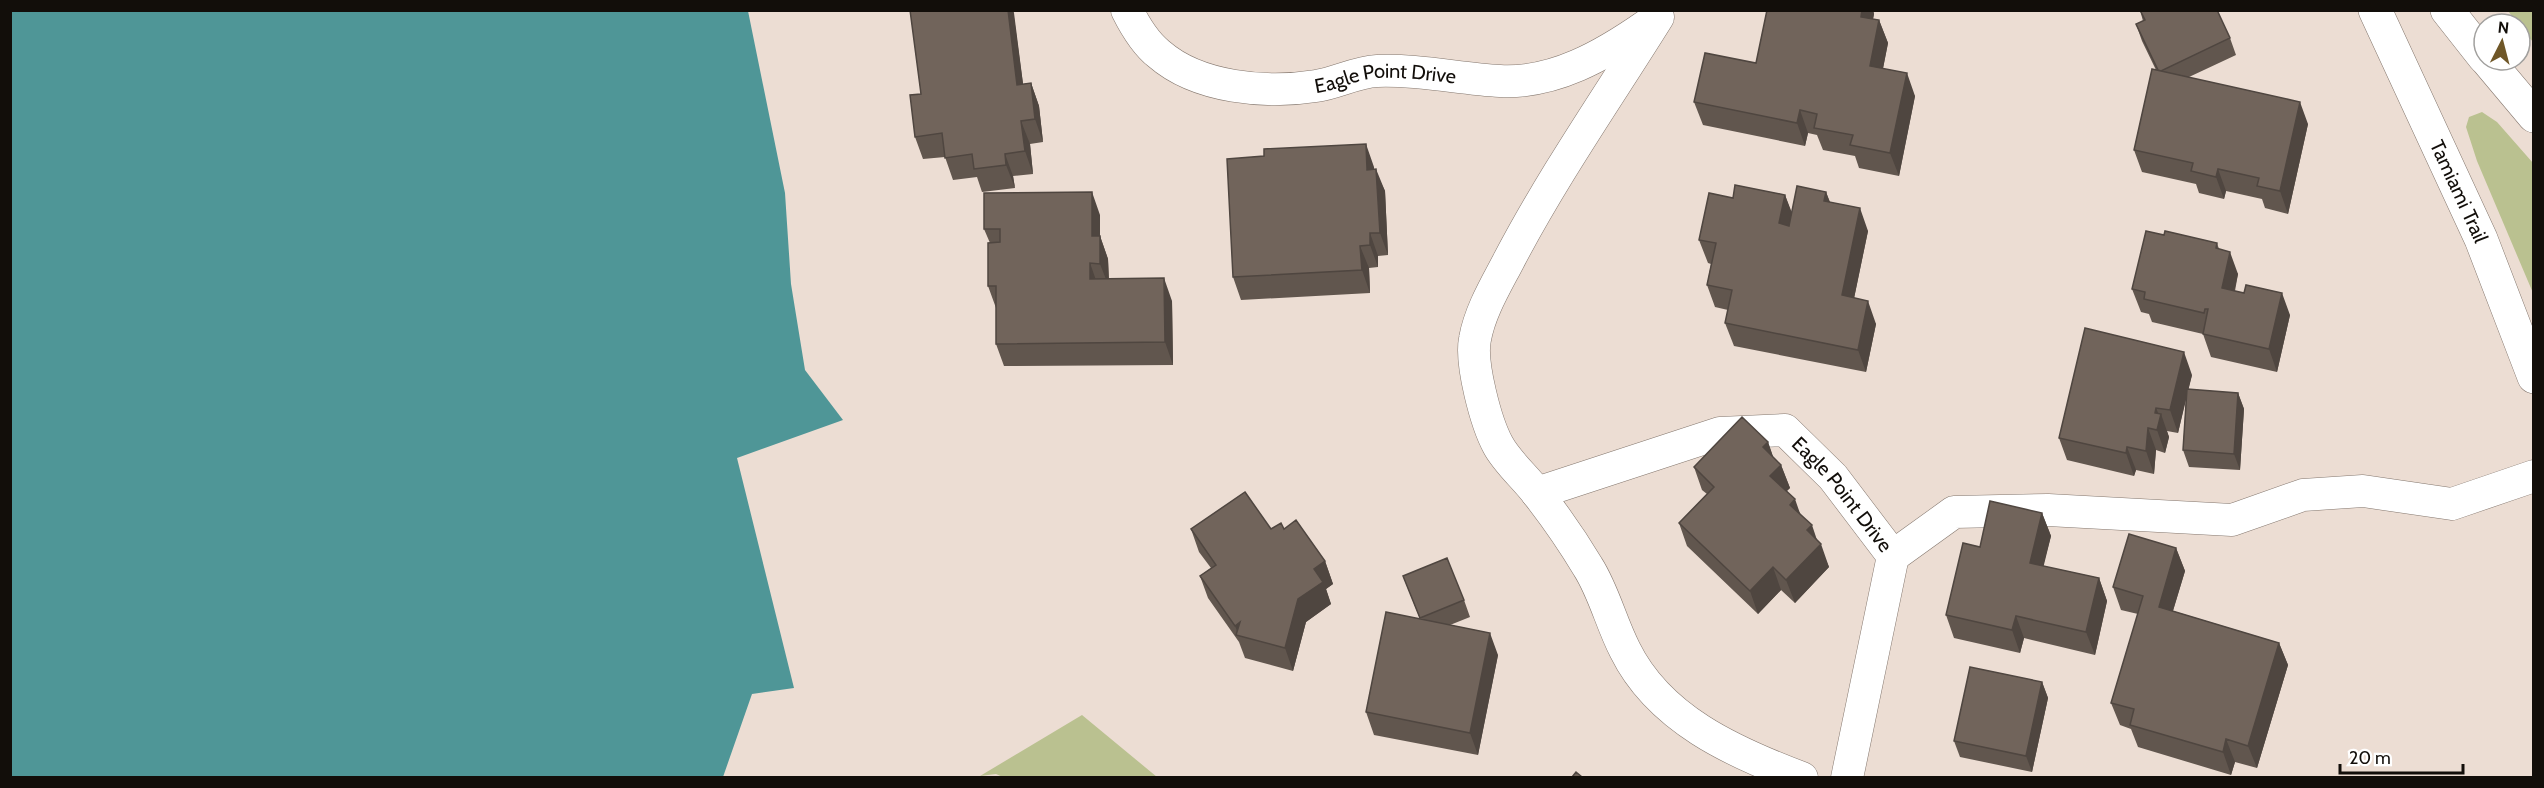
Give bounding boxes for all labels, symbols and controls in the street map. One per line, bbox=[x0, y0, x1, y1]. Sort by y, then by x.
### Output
north arrow bbox=[2472, 12, 2532, 72]
text: N bbox=[2497, 18, 2510, 38]
street label: Eagle Point Drive bbox=[1312, 59, 1458, 98]
street label: Tamiami Trail bbox=[2425, 136, 2493, 246]
street label: Eagle Point Drive bbox=[1787, 432, 1898, 557]
scale bar bbox=[2340, 737, 2463, 775]
text: 20 m bbox=[2349, 747, 2391, 769]

